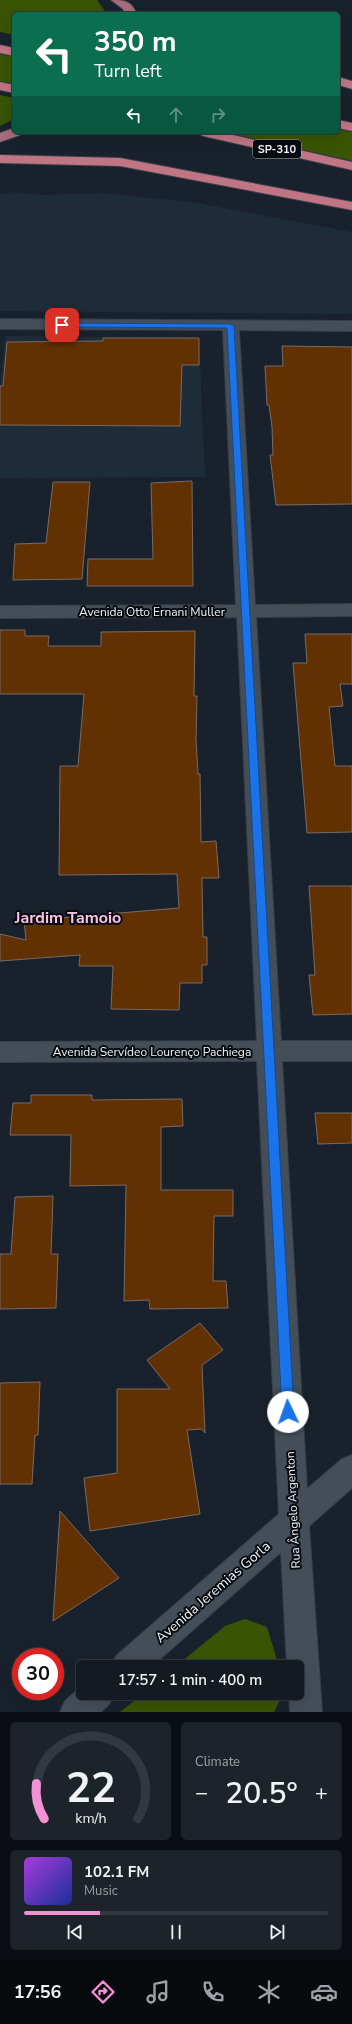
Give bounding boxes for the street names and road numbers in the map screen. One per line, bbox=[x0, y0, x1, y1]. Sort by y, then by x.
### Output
road number: SP-310 bbox=[253, 140, 301, 158]
street label: Avenida Otto Ernani Muller bbox=[79, 604, 226, 620]
street label: Avenida Servídeo Lourenço Pachiega bbox=[53, 1044, 251, 1060]
street label: Rua Ângelo Argenton bbox=[282, 1451, 304, 1569]
street label: Avenida Jeremias Gorla bbox=[151, 1537, 275, 1647]

